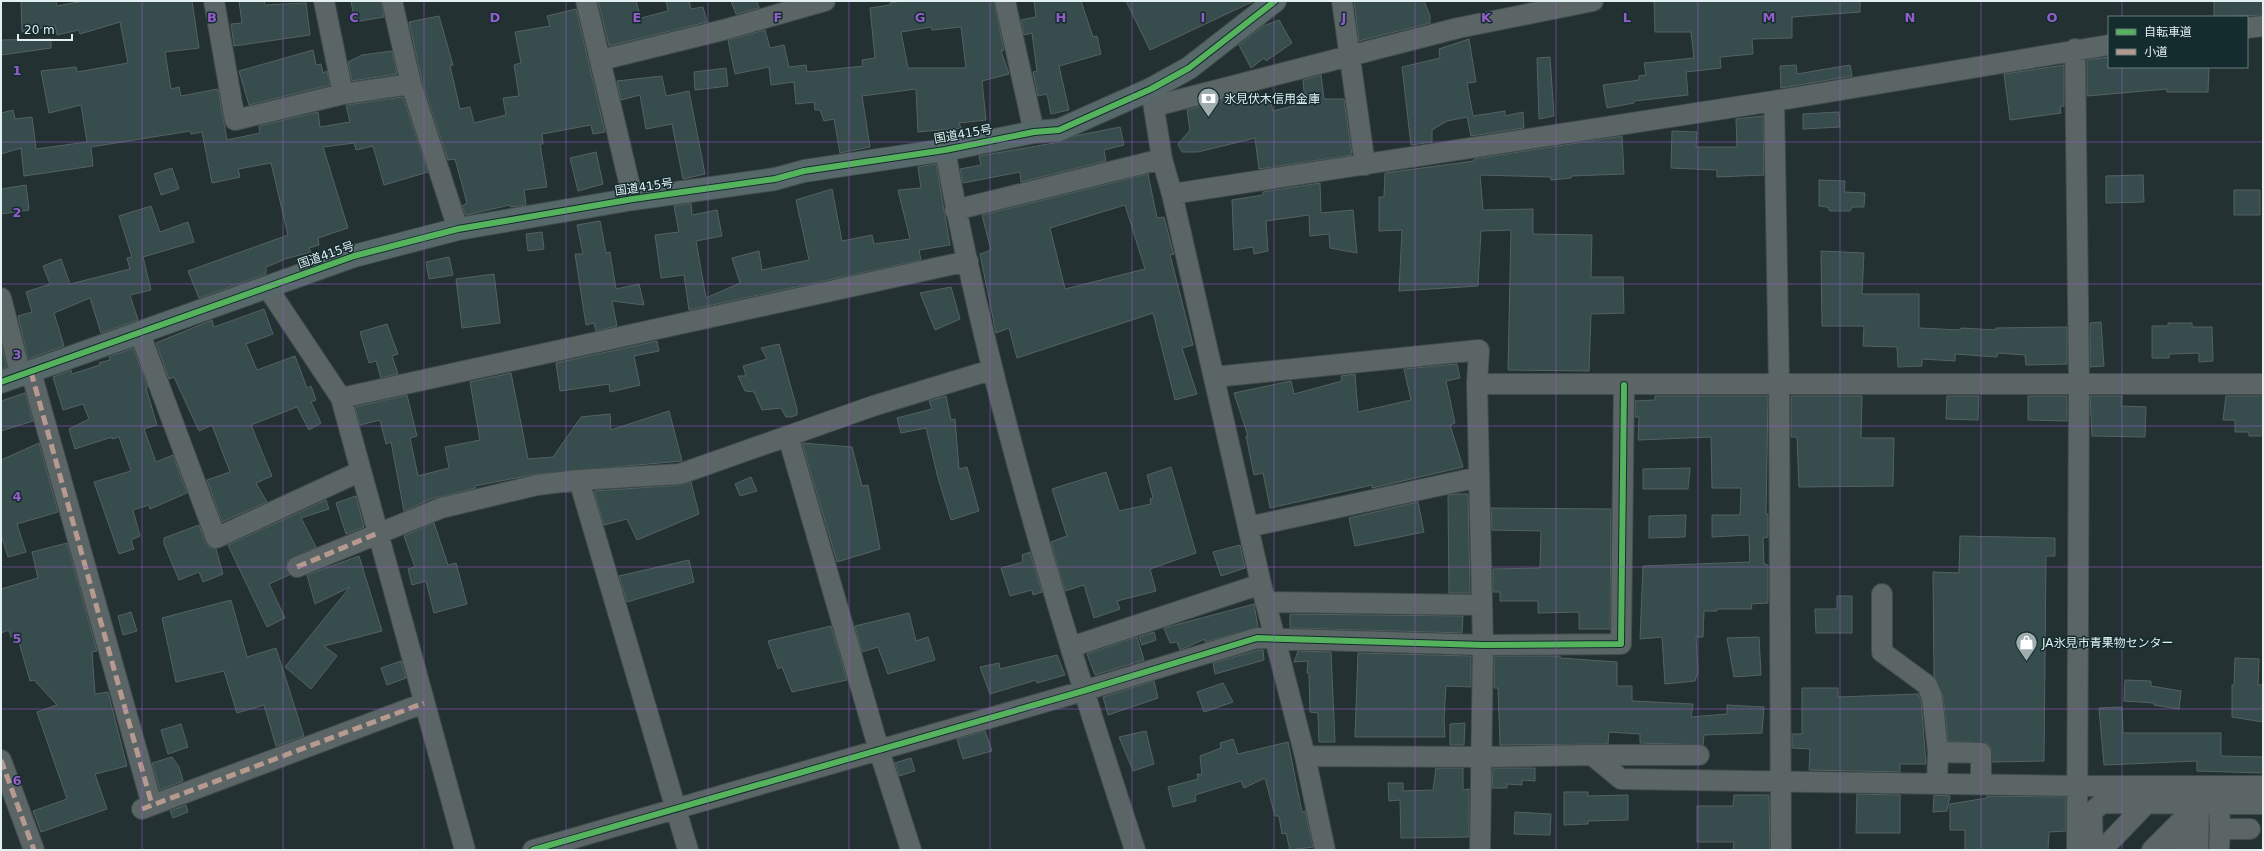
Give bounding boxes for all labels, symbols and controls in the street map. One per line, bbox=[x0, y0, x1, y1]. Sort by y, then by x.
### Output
text: B bbox=[207, 10, 217, 25]
text: C bbox=[349, 10, 359, 25]
text: D bbox=[490, 10, 501, 25]
text: E bbox=[633, 10, 641, 25]
text: F bbox=[774, 10, 782, 25]
text: G bbox=[915, 10, 925, 25]
text: H bbox=[1056, 10, 1066, 25]
text: I bbox=[1201, 10, 1205, 25]
text: J bbox=[1341, 10, 1346, 25]
text: K bbox=[1481, 10, 1492, 25]
text: L bbox=[1623, 10, 1631, 25]
text: M bbox=[1763, 10, 1775, 25]
text: N bbox=[1905, 10, 1915, 25]
text: O bbox=[2046, 10, 2058, 25]
scale bar bbox=[18, 16, 72, 42]
legend bbox=[2108, 16, 2248, 68]
text: 20 m bbox=[24, 23, 55, 37]
text: 自転車道 bbox=[2144, 25, 2192, 39]
text: 小道 bbox=[2144, 45, 2168, 59]
text: 1 bbox=[12, 63, 22, 78]
bank icon: 氷見伏木信用金庫 bbox=[1196, 86, 1222, 119]
place label: 氷見伏木信用金庫 bbox=[1224, 92, 1320, 106]
street label: 国道415号 bbox=[933, 122, 993, 146]
street label: 国道415号 bbox=[614, 176, 674, 198]
text: 2 bbox=[12, 205, 22, 220]
street label: 国道415号 bbox=[296, 239, 356, 271]
text: 3 bbox=[12, 347, 22, 362]
text: 4 bbox=[12, 489, 22, 504]
shop icon: JA氷見市青果物センター bbox=[2014, 630, 2040, 663]
text: 5 bbox=[12, 631, 22, 646]
place label: JA氷見市青果物センター bbox=[2041, 636, 2174, 650]
text: 6 bbox=[12, 773, 22, 788]

